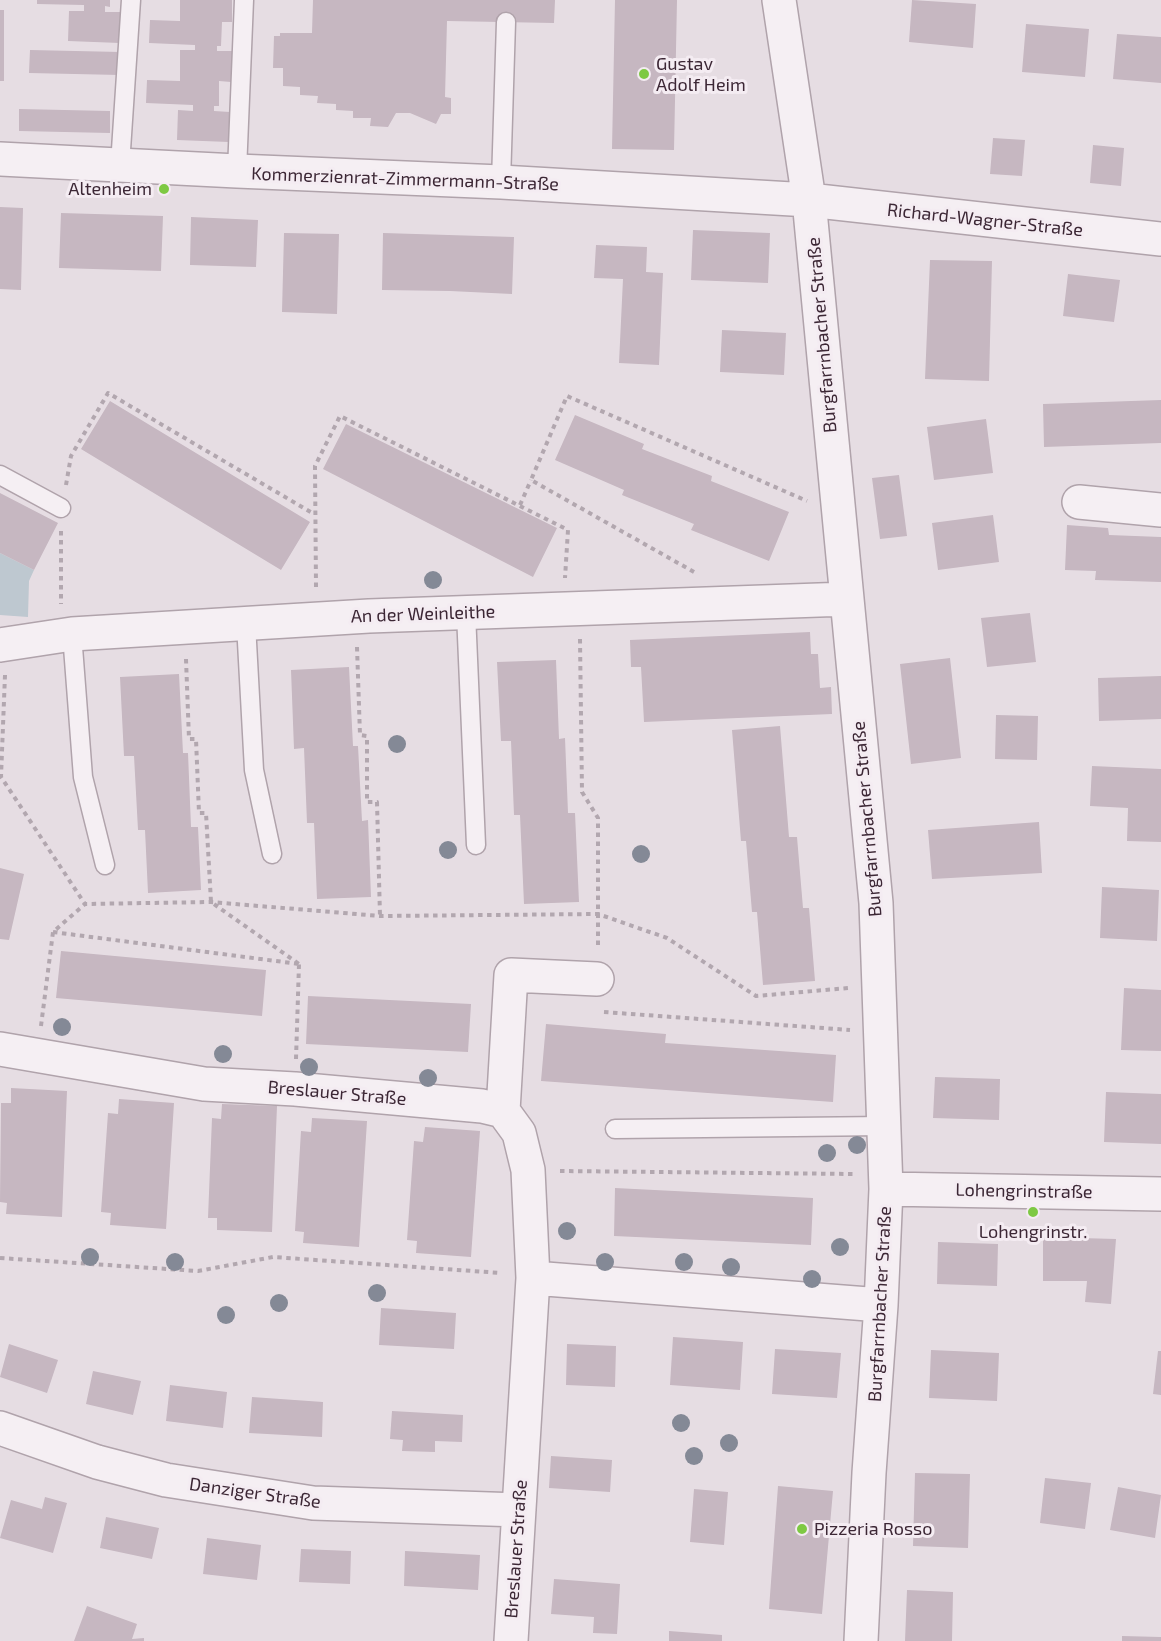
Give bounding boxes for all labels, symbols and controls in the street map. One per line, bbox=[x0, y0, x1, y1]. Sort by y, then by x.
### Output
place label: Gustav Adolf Heim bbox=[656, 53, 746, 96]
marker: Gustav Adolf Heim bbox=[637, 67, 651, 81]
street label: Kommerzienrat-Zimmermann-Straße bbox=[251, 163, 559, 195]
place label: Altenheim bbox=[68, 178, 152, 200]
marker: Altenheim bbox=[157, 182, 171, 196]
street label: Richard-Wagner-Straße bbox=[886, 199, 1084, 241]
street label: Burgfarrnbacher Straße bbox=[803, 236, 841, 434]
street label: An der Weinleithe bbox=[350, 601, 496, 627]
street label: Burgfarrnbacher Straße bbox=[848, 720, 886, 918]
street label: Breslauer Straße bbox=[267, 1076, 407, 1110]
street label: Lohengrinstraße bbox=[955, 1179, 1093, 1203]
street label: Burgfarrnbacher Straße bbox=[864, 1205, 896, 1403]
marker: Lohengrinstr. bbox=[1026, 1205, 1040, 1219]
place label: Lohengrinstr. bbox=[979, 1221, 1087, 1243]
street label: Danziger Straße bbox=[188, 1473, 322, 1513]
street label: Breslauer Straße bbox=[500, 1479, 532, 1619]
place label: Pizzeria Rosso bbox=[814, 1518, 932, 1540]
marker: Pizzeria Rosso bbox=[795, 1522, 809, 1536]

